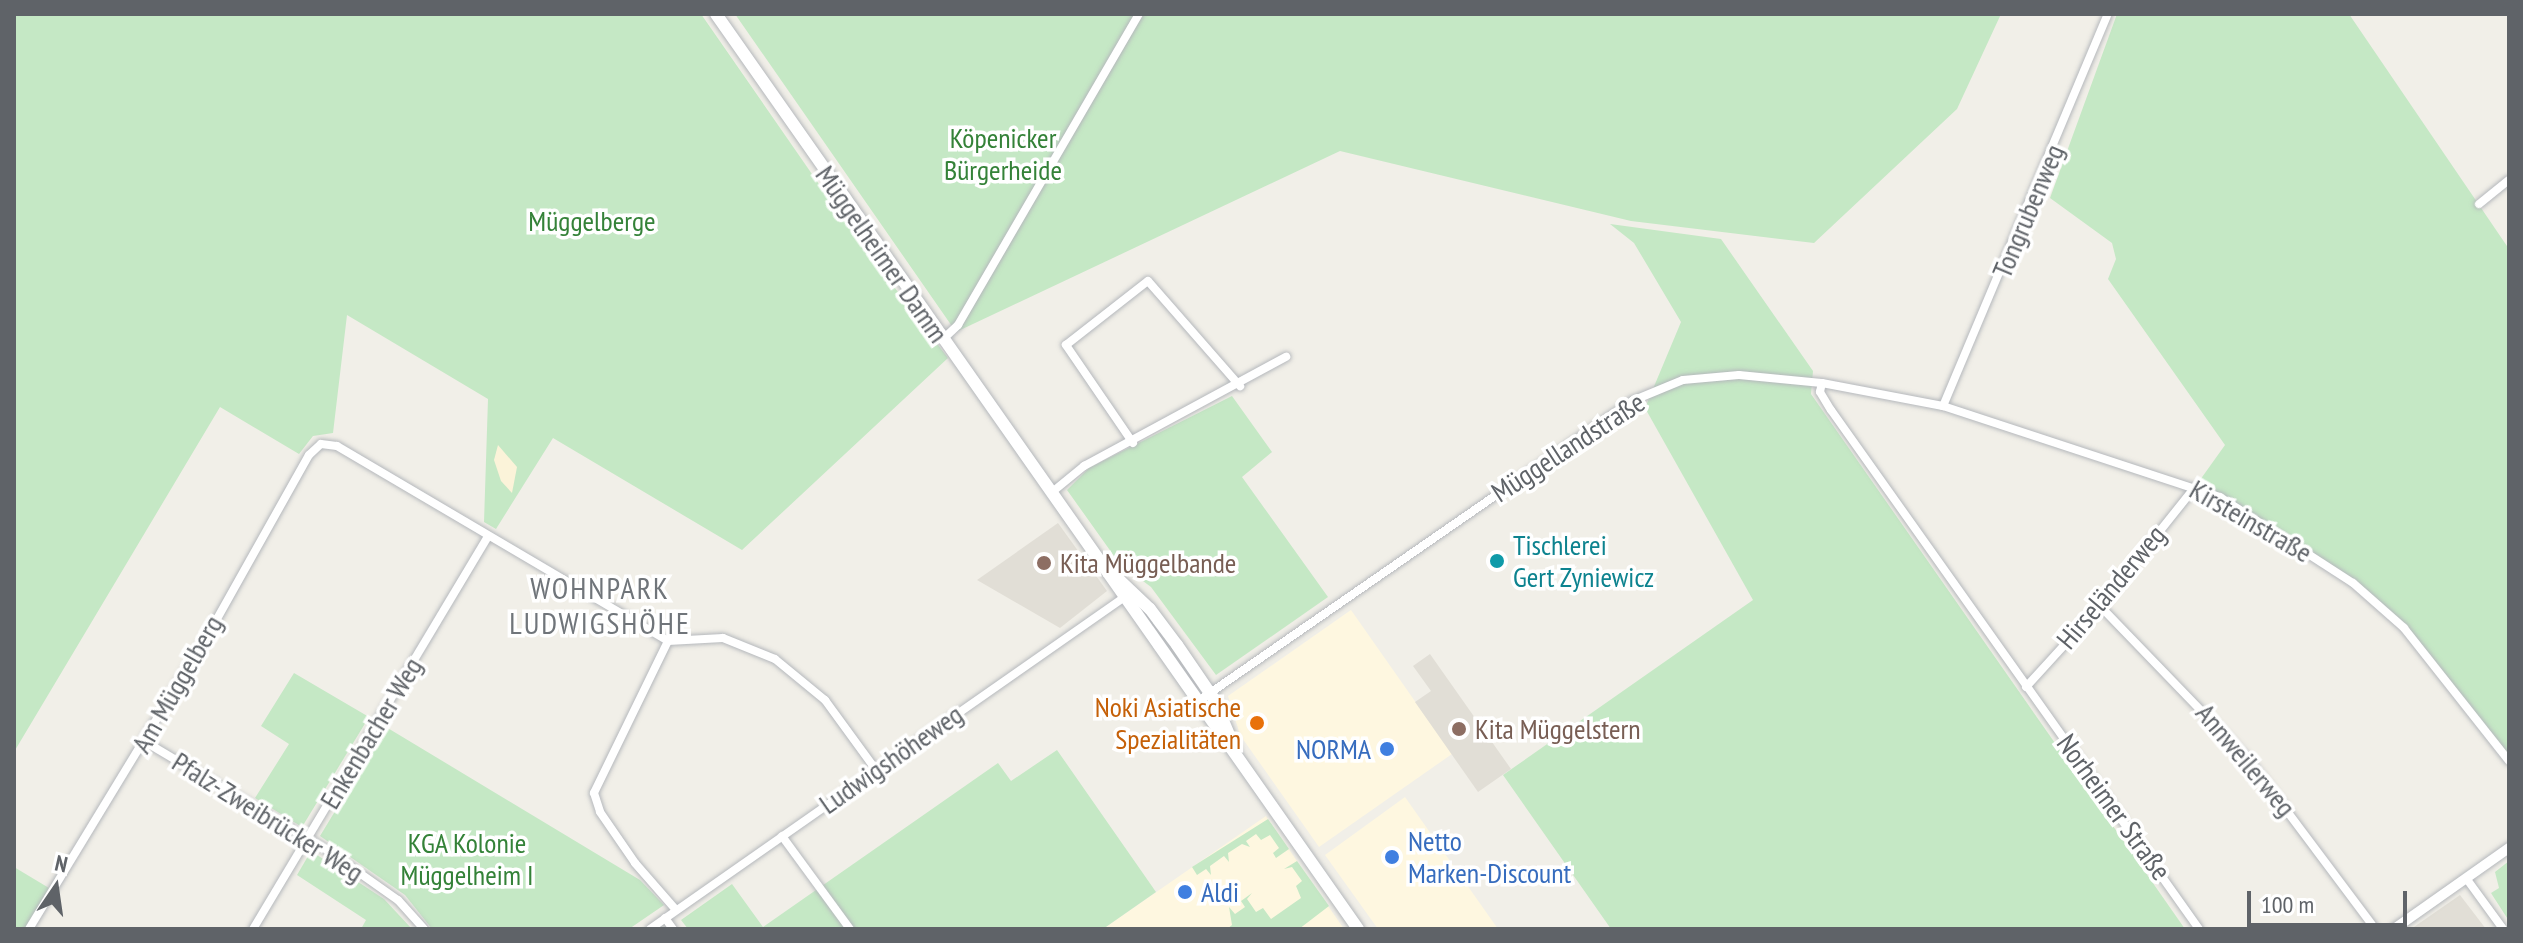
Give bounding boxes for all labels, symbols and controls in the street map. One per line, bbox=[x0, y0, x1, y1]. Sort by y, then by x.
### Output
park label: Köpenicker Bürgerheide bbox=[944, 121, 1062, 187]
street label: Tongrubenweg bbox=[1985, 139, 2071, 283]
street label: Müggelheimer Damm bbox=[809, 159, 955, 349]
park label: Müggelberge bbox=[528, 204, 656, 238]
street label: Müggellandstraße bbox=[1485, 385, 1651, 509]
street label: Kirsteinstraße bbox=[2184, 473, 2318, 569]
street label: Hirseländerweg bbox=[2050, 518, 2172, 656]
place label: Tischlerei Gert Zyniewicz bbox=[1513, 528, 1655, 594]
place label: Kita Müggelbande bbox=[1060, 546, 1236, 580]
marker: Tischlerei Gert Zyniewicz bbox=[1488, 552, 1506, 570]
marker: Kita Müggelbande bbox=[1035, 554, 1053, 572]
district label: WOHNPARK LUDWIGSHÖHE bbox=[509, 570, 691, 640]
street label: Am Müggelberg bbox=[124, 609, 230, 759]
street label: Enkenbacher Weg bbox=[313, 651, 429, 815]
place label: Noki Asiatische Spezialitäten bbox=[1094, 690, 1241, 756]
street label: Ludwigshöheweg bbox=[813, 697, 969, 821]
street label: Annweilerweg bbox=[2189, 697, 2303, 823]
place label: Kita Müggelstern bbox=[1475, 712, 1640, 746]
marker: Noki Asiatische Spezialitäten bbox=[1248, 714, 1266, 732]
marker: Kita Müggelstern bbox=[1450, 720, 1468, 738]
street label: Norheimer Straße bbox=[2050, 728, 2178, 886]
place label: NORMA bbox=[1296, 732, 1371, 766]
marker: NORMA bbox=[1378, 740, 1396, 758]
street label: Pfalz-Zweibrücker Weg bbox=[166, 745, 370, 889]
place label: Netto Marken-Discount bbox=[1408, 824, 1571, 890]
park label: KGA Kolonie Müggelheim I bbox=[401, 826, 533, 892]
north arrow bbox=[16, 847, 96, 927]
marker: Netto Marken-Discount bbox=[1383, 848, 1401, 866]
text: N bbox=[52, 849, 70, 879]
place label: Aldi bbox=[1201, 875, 1239, 909]
scale bar bbox=[2251, 875, 2411, 925]
marker: Aldi bbox=[1176, 883, 1194, 901]
text: 100 m bbox=[2261, 889, 2314, 920]

